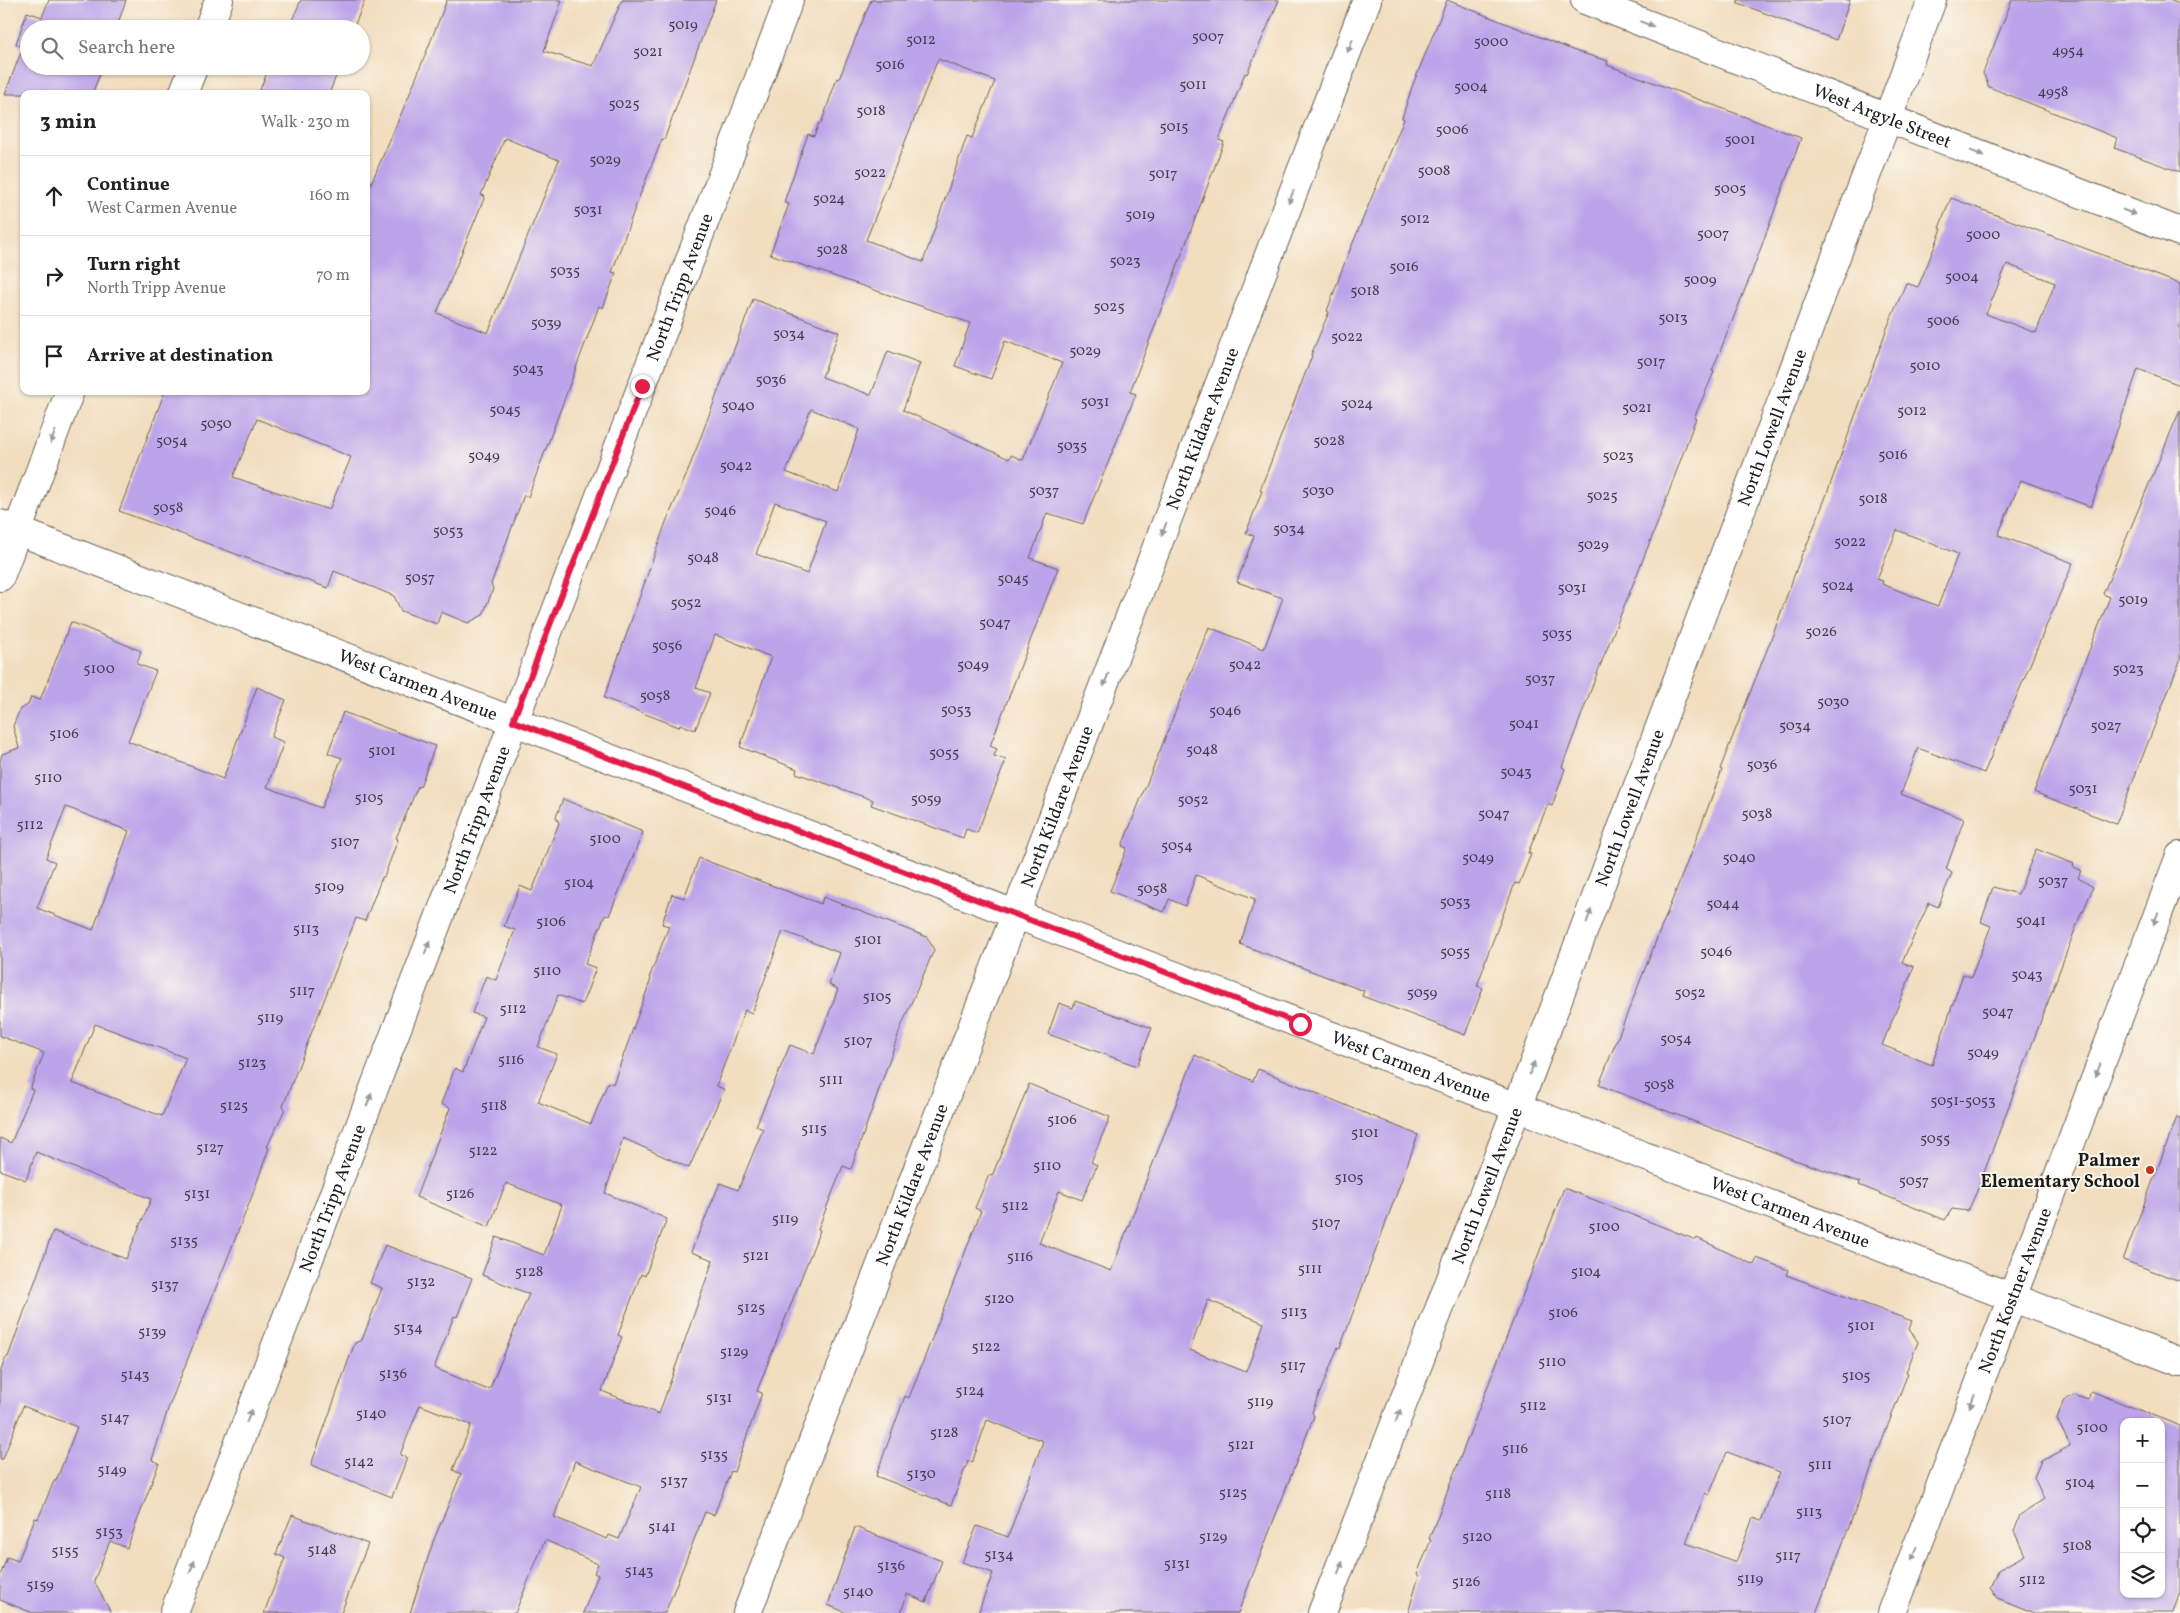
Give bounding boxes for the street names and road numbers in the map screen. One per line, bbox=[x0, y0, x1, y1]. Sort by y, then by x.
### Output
street label: West Argyle Street bbox=[1809, 79, 1955, 156]
street label: North Tripp Avenue bbox=[641, 210, 721, 365]
street label: North Kildare Avenue bbox=[1161, 344, 1246, 514]
street label: North Lowell Avenue bbox=[1732, 346, 1814, 510]
street label: West Carmen Avenue bbox=[334, 644, 501, 728]
street label: North Kildare Avenue bbox=[1016, 722, 1101, 892]
street label: North Lowell Avenue bbox=[1590, 726, 1672, 891]
street label: North Tripp Avenue bbox=[438, 743, 517, 898]
street label: West Carmen Avenue bbox=[1327, 1026, 1494, 1110]
street label: North Kildare Avenue bbox=[871, 1100, 956, 1270]
street label: North Lowell Avenue bbox=[1447, 1104, 1530, 1268]
street label: North Tripp Avenue bbox=[294, 1121, 373, 1276]
street label: West Carmen Avenue bbox=[1706, 1172, 1873, 1256]
street label: North Kostner Avenue bbox=[1973, 1205, 2059, 1378]

